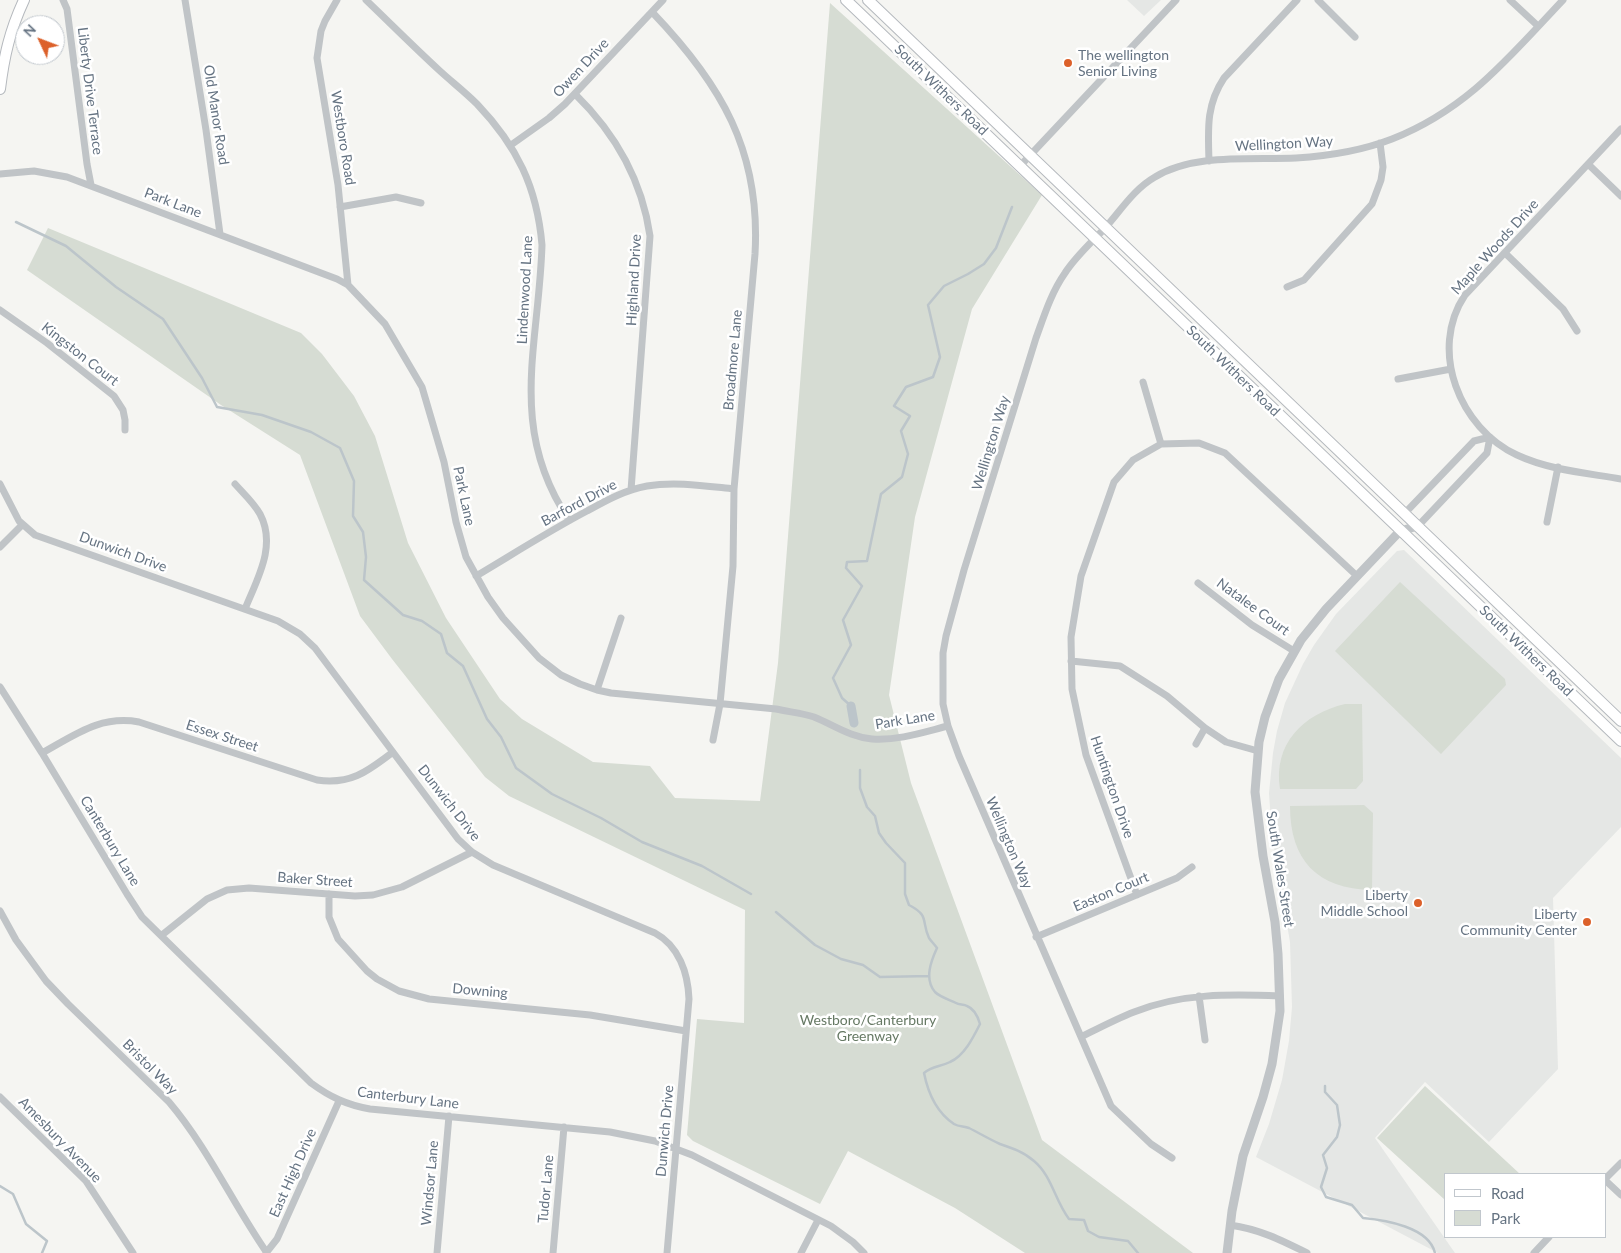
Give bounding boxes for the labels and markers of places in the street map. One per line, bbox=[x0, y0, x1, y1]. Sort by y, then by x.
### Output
place label: The wellington Senior Living bbox=[1078, 47, 1169, 80]
marker: The wellington Senior Living bbox=[1062, 57, 1074, 69]
place label: Liberty Middle School bbox=[1321, 887, 1408, 920]
marker: Liberty Middle School bbox=[1412, 897, 1424, 909]
place label: Liberty Community Center bbox=[1460, 906, 1577, 939]
marker: Liberty Community Center bbox=[1581, 916, 1593, 928]

